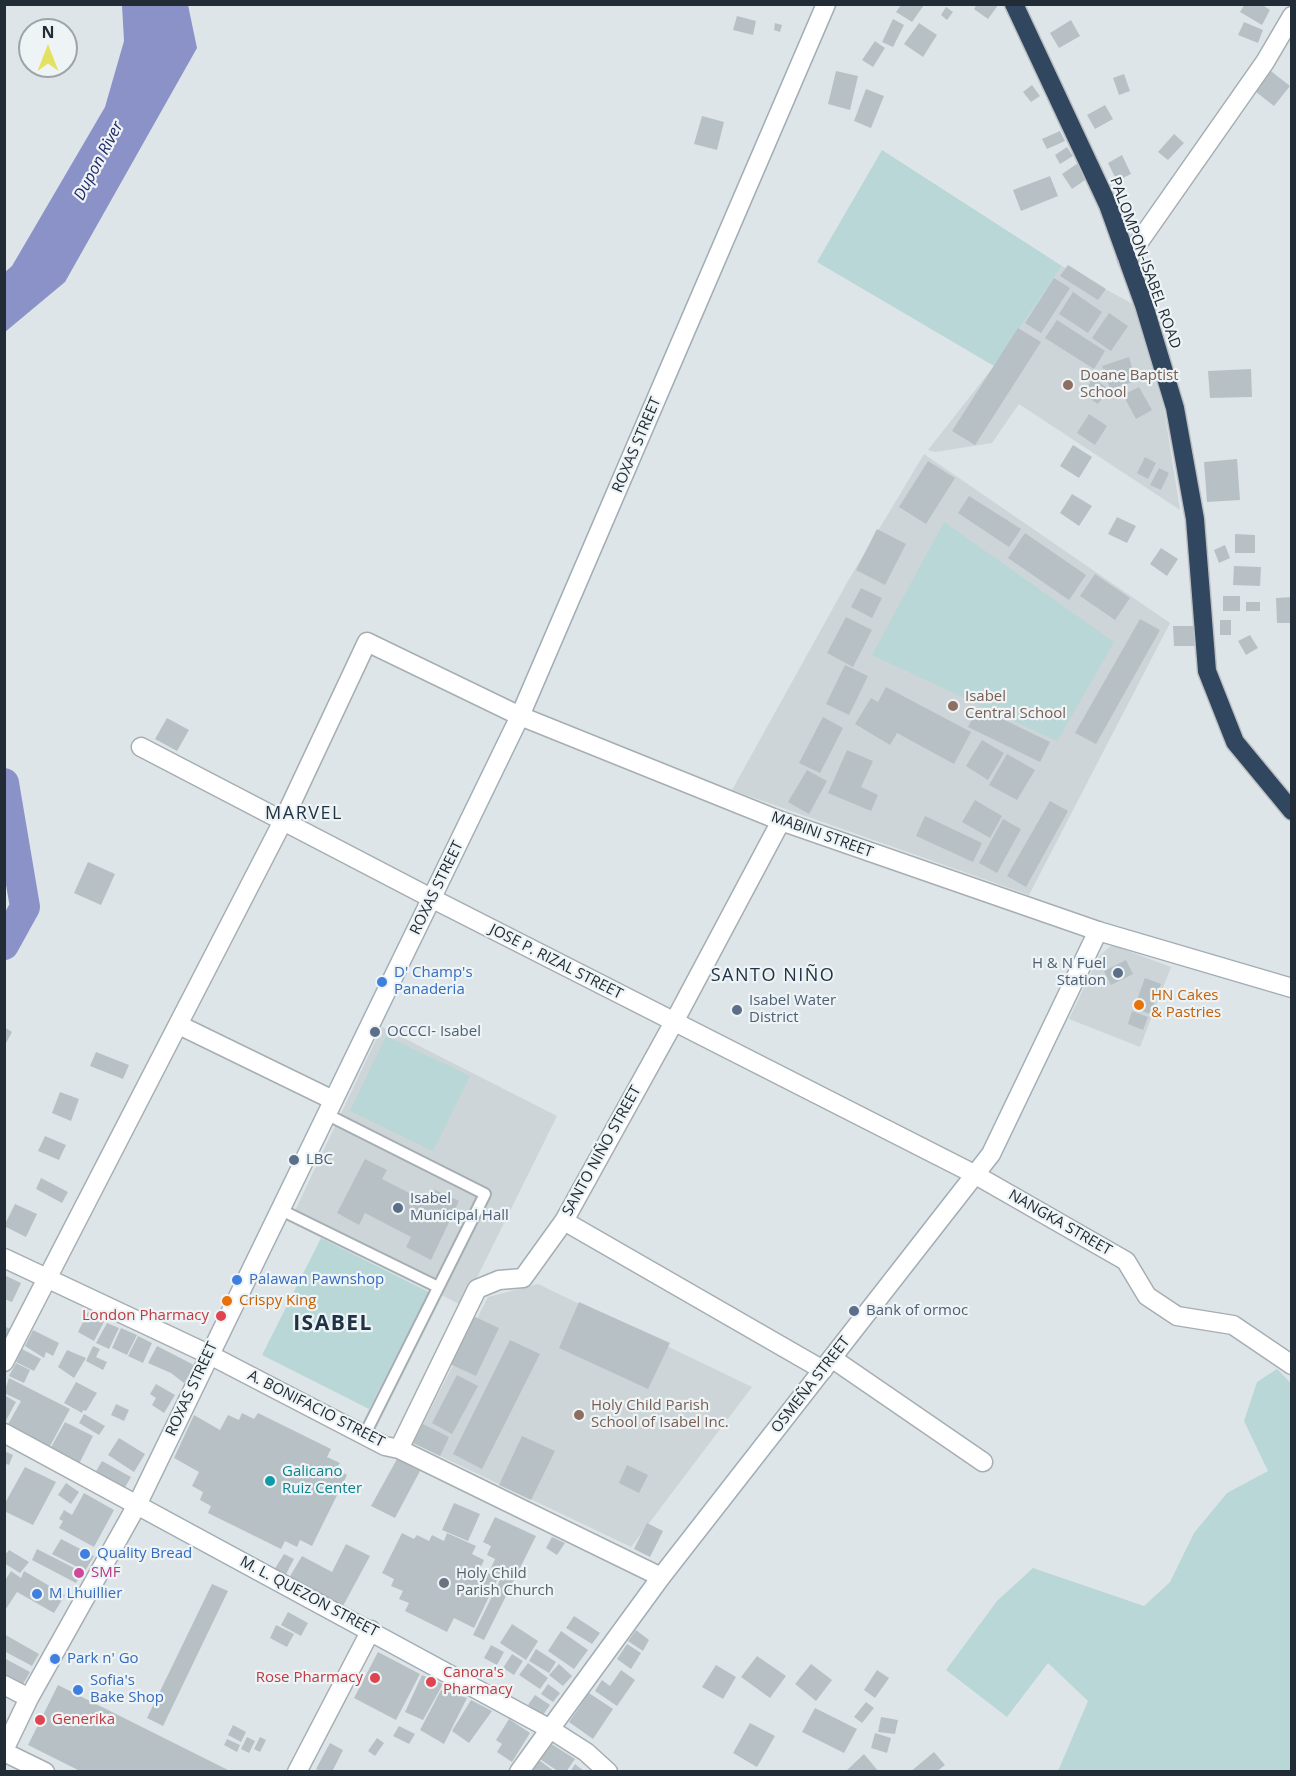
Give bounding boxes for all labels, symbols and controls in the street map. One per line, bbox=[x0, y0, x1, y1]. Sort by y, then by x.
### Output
north arrow bbox=[18, 18, 78, 78]
text: N bbox=[41, 21, 55, 43]
water label: Dupon River bbox=[70, 118, 128, 204]
street label: PALOMPON-ISABEL ROAD bbox=[1106, 175, 1184, 351]
place label: Doane Baptist School bbox=[1080, 367, 1179, 402]
marker: Doane Baptist School bbox=[1061, 378, 1075, 392]
street label: ROXAS STREET bbox=[609, 395, 665, 495]
place label: Isabel Central School bbox=[965, 688, 1066, 723]
marker: Isabel Central School bbox=[946, 699, 960, 713]
district label: MARVEL bbox=[265, 803, 343, 825]
street label: MABINI STREET bbox=[769, 808, 875, 862]
street label: ROXAS STREET bbox=[407, 838, 467, 938]
street label: JOSE P. RIZAL STREET bbox=[486, 921, 626, 1003]
place label: H & N Fuel Station bbox=[1032, 955, 1106, 990]
place label: D' Champ's Panaderia bbox=[394, 964, 473, 999]
district label: SANTO NIÑO bbox=[711, 965, 835, 987]
marker: H & N Fuel Station bbox=[1111, 966, 1125, 980]
marker: D' Champ's Panaderia bbox=[375, 975, 389, 989]
place label: HN Cakes & Pastries bbox=[1151, 987, 1221, 1022]
place label: Isabel Water District bbox=[749, 992, 836, 1027]
marker: HN Cakes & Pastries bbox=[1132, 998, 1146, 1012]
marker: Isabel Water District bbox=[730, 1003, 744, 1017]
place label: OCCCI- Isabel bbox=[387, 1023, 481, 1041]
marker: OCCCI- Isabel bbox=[368, 1025, 382, 1039]
street label: SANTO NIÑO STREET bbox=[559, 1083, 645, 1219]
place label: LBC bbox=[306, 1151, 333, 1169]
marker: LBC bbox=[287, 1153, 301, 1167]
street label: NANGKA STREET bbox=[1005, 1186, 1115, 1260]
place label: Isabel Municipal Hall bbox=[410, 1190, 509, 1225]
marker: Isabel Municipal Hall bbox=[391, 1201, 405, 1215]
place label: Palawan Pawnshop bbox=[249, 1271, 384, 1289]
marker: Palawan Pawnshop bbox=[230, 1273, 244, 1287]
place label: Crispy King bbox=[239, 1292, 316, 1310]
marker: Crispy King bbox=[220, 1294, 234, 1308]
place label: Bank of ormoc bbox=[866, 1302, 968, 1320]
marker: Bank of ormoc bbox=[847, 1304, 861, 1318]
place label: London Pharmacy bbox=[82, 1307, 209, 1325]
marker: London Pharmacy bbox=[214, 1309, 228, 1323]
district label: ISABEL bbox=[293, 1311, 373, 1337]
street label: OSMEÑA STREET bbox=[768, 1333, 854, 1437]
street label: ROXAS STREET bbox=[162, 1339, 222, 1439]
street label: A. BONIFACIO STREET bbox=[245, 1367, 387, 1451]
place label: Holy Child Parish School of Isabel Inc. bbox=[591, 1397, 729, 1432]
marker: Holy Child Parish School of Isabel Inc. bbox=[572, 1408, 586, 1422]
place label: Galicano Ruiz Center bbox=[282, 1463, 362, 1498]
marker: Galicano Ruiz Center bbox=[263, 1474, 277, 1488]
place label: Quality Bread bbox=[97, 1545, 192, 1563]
marker: Quality Bread bbox=[78, 1547, 92, 1561]
street label: M. L. QUEZON STREET bbox=[237, 1553, 381, 1641]
place label: SMF bbox=[91, 1564, 120, 1582]
place label: Holy Child Parish Church bbox=[456, 1565, 554, 1600]
marker: SMF bbox=[72, 1566, 86, 1580]
marker: Holy Child Parish Church bbox=[437, 1576, 451, 1590]
place label: M Lhuillier bbox=[49, 1585, 122, 1603]
marker: M Lhuillier bbox=[30, 1587, 44, 1601]
place label: Park n' Go bbox=[67, 1650, 139, 1668]
marker: Park n' Go bbox=[48, 1652, 62, 1666]
place label: Canora's Pharmacy bbox=[443, 1664, 513, 1699]
place label: Rose Pharmacy bbox=[256, 1669, 363, 1687]
marker: Rose Pharmacy bbox=[368, 1671, 382, 1685]
place label: Sofia's Bake Shop bbox=[90, 1672, 164, 1707]
marker: Canora's Pharmacy bbox=[424, 1675, 438, 1689]
marker: Sofia's Bake Shop bbox=[71, 1683, 85, 1697]
place label: Generika bbox=[52, 1711, 115, 1729]
marker: Generika bbox=[33, 1713, 47, 1727]

